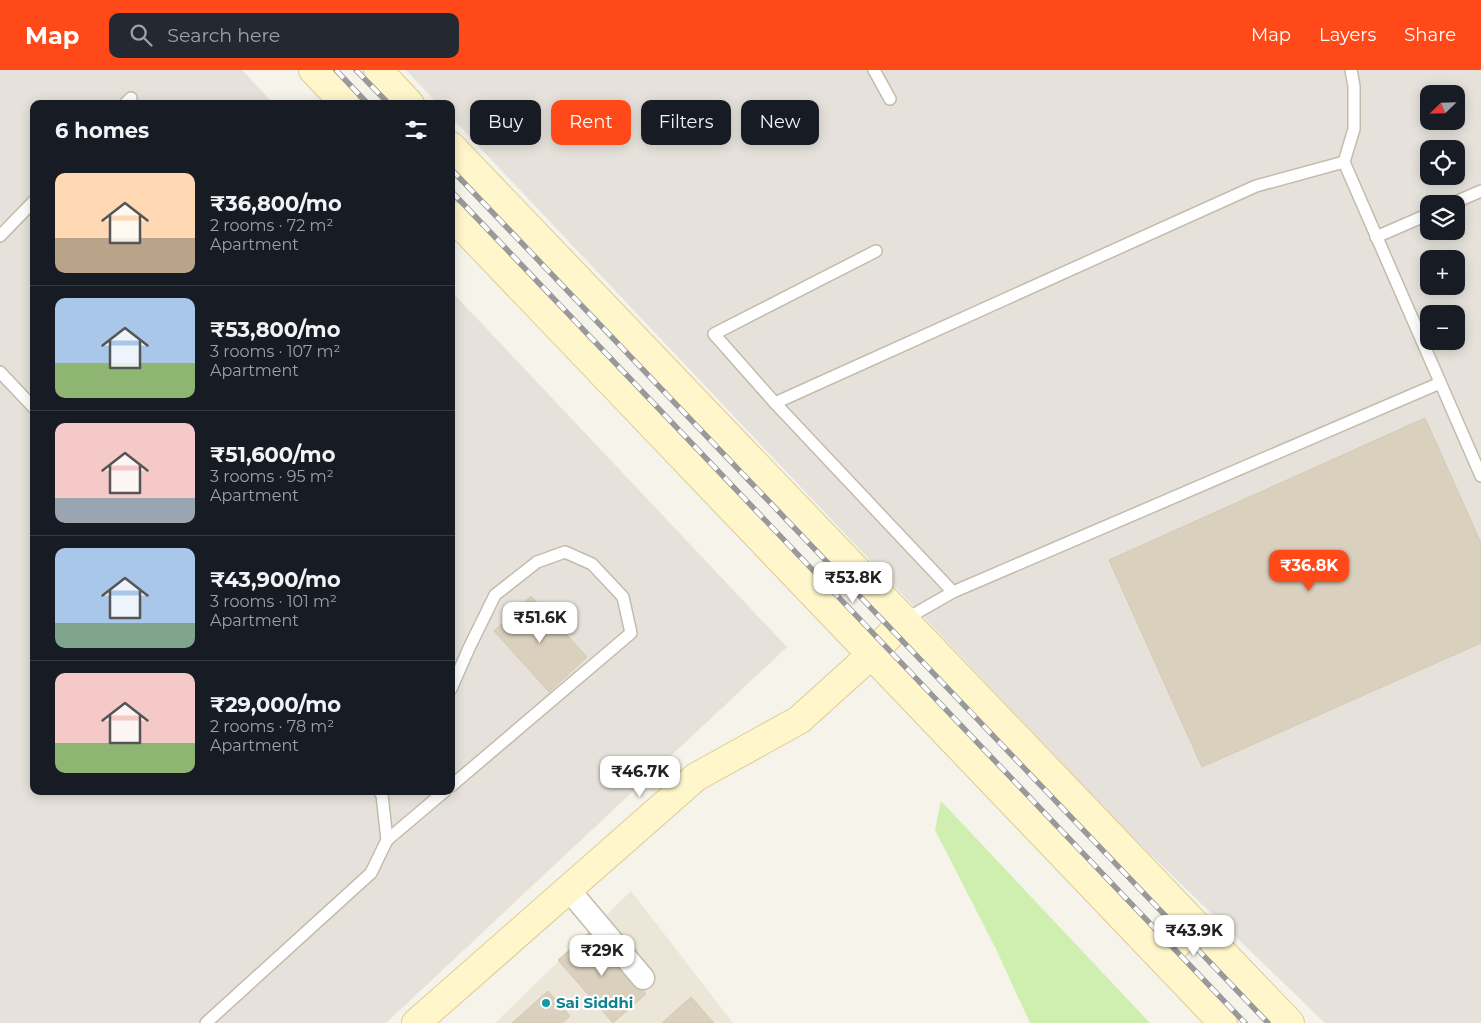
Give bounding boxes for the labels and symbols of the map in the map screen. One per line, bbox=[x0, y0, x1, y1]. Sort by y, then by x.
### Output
north arrow bbox=[1420, 85, 1465, 130]
pin: ₹36.8K bbox=[1268, 550, 1350, 592]
pin: ₹53.8K bbox=[812, 562, 894, 604]
pin: ₹51.6K bbox=[499, 602, 581, 644]
pin: ₹46.7K bbox=[599, 756, 681, 798]
pin: ₹43.9K bbox=[1153, 914, 1235, 957]
pin: ₹29K bbox=[572, 934, 632, 977]
place label: Sai Siddhi bbox=[556, 993, 633, 1012]
marker: Sai Siddhi bbox=[540, 997, 552, 1009]

